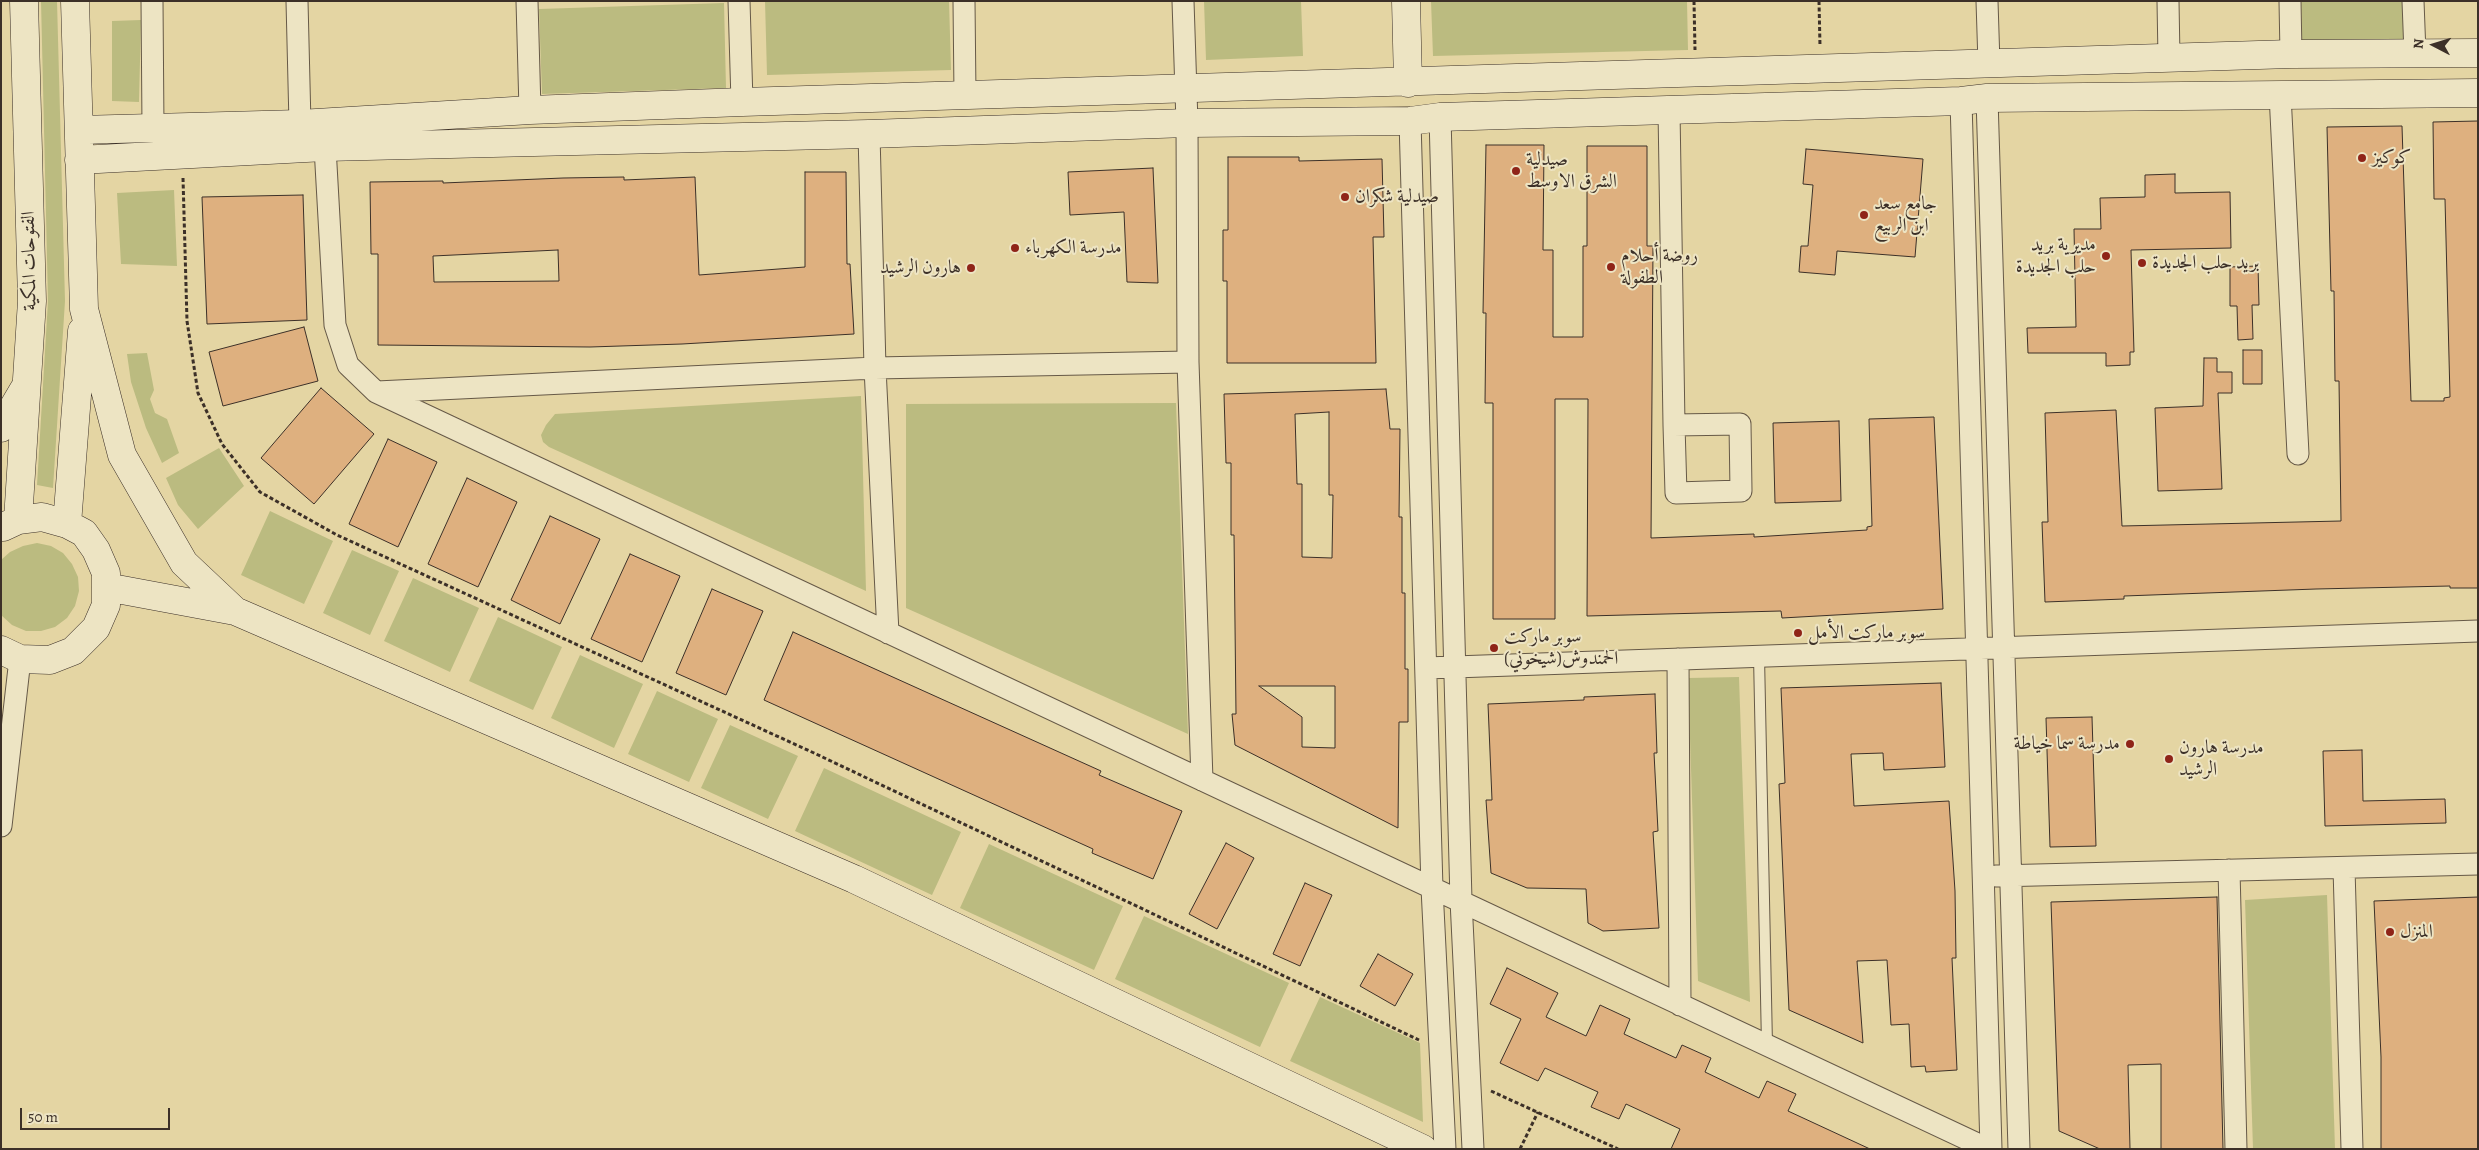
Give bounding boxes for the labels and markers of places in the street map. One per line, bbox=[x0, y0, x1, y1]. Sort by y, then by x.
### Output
place label: كوكيز bbox=[2372, 147, 2411, 169]
place label: صيدلية الشرق الاوسط bbox=[1526, 149, 1617, 193]
marker: كوكيز bbox=[2356, 152, 2368, 164]
marker: صيدلية الشرق الاوسط bbox=[1510, 165, 1522, 177]
place label: صيدلية شكران bbox=[1355, 186, 1439, 208]
marker: صيدلية شكران bbox=[1339, 191, 1351, 203]
place label: جامع سعد ابن الربيع bbox=[1874, 193, 1937, 237]
marker: جامع سعد ابن الربيع bbox=[1858, 209, 1870, 221]
place label: مديرية بريد حلب الجديدة bbox=[2016, 234, 2096, 278]
place label: مدرسة الكهرباء bbox=[1025, 237, 1122, 259]
marker: مدرسة الكهرباء bbox=[1009, 242, 1021, 254]
place label: روضة أحلام الطفولة bbox=[1621, 245, 1698, 289]
marker: مديرية بريد حلب الجديدة bbox=[2100, 250, 2112, 262]
place label: بريد حلب الجديدة bbox=[2152, 252, 2259, 274]
place label: هارون الرشيد bbox=[880, 257, 961, 279]
marker: بريد حلب الجديدة bbox=[2136, 257, 2148, 269]
marker: روضة أحلام الطفولة bbox=[1605, 261, 1617, 273]
marker: هارون الرشيد bbox=[965, 262, 977, 274]
place label: سوبر ماركت الأمل bbox=[1808, 622, 1925, 644]
place label: سوبر ماركت الحمندوش(شيخوني) bbox=[1504, 626, 1618, 670]
marker: سوبر ماركت الأمل bbox=[1792, 627, 1804, 639]
marker: سوبر ماركت الحمندوش(شيخوني) bbox=[1488, 642, 1500, 654]
place label: مدرسة سما خياطة bbox=[2014, 733, 2120, 755]
place label: مدرسة هارون الرشيد bbox=[2179, 737, 2264, 781]
marker: مدرسة سما خياطة bbox=[2124, 738, 2136, 750]
marker: مدرسة هارون الرشيد bbox=[2163, 753, 2175, 765]
place label: المنزل bbox=[2400, 921, 2433, 943]
marker: المنزل bbox=[2384, 926, 2396, 938]

